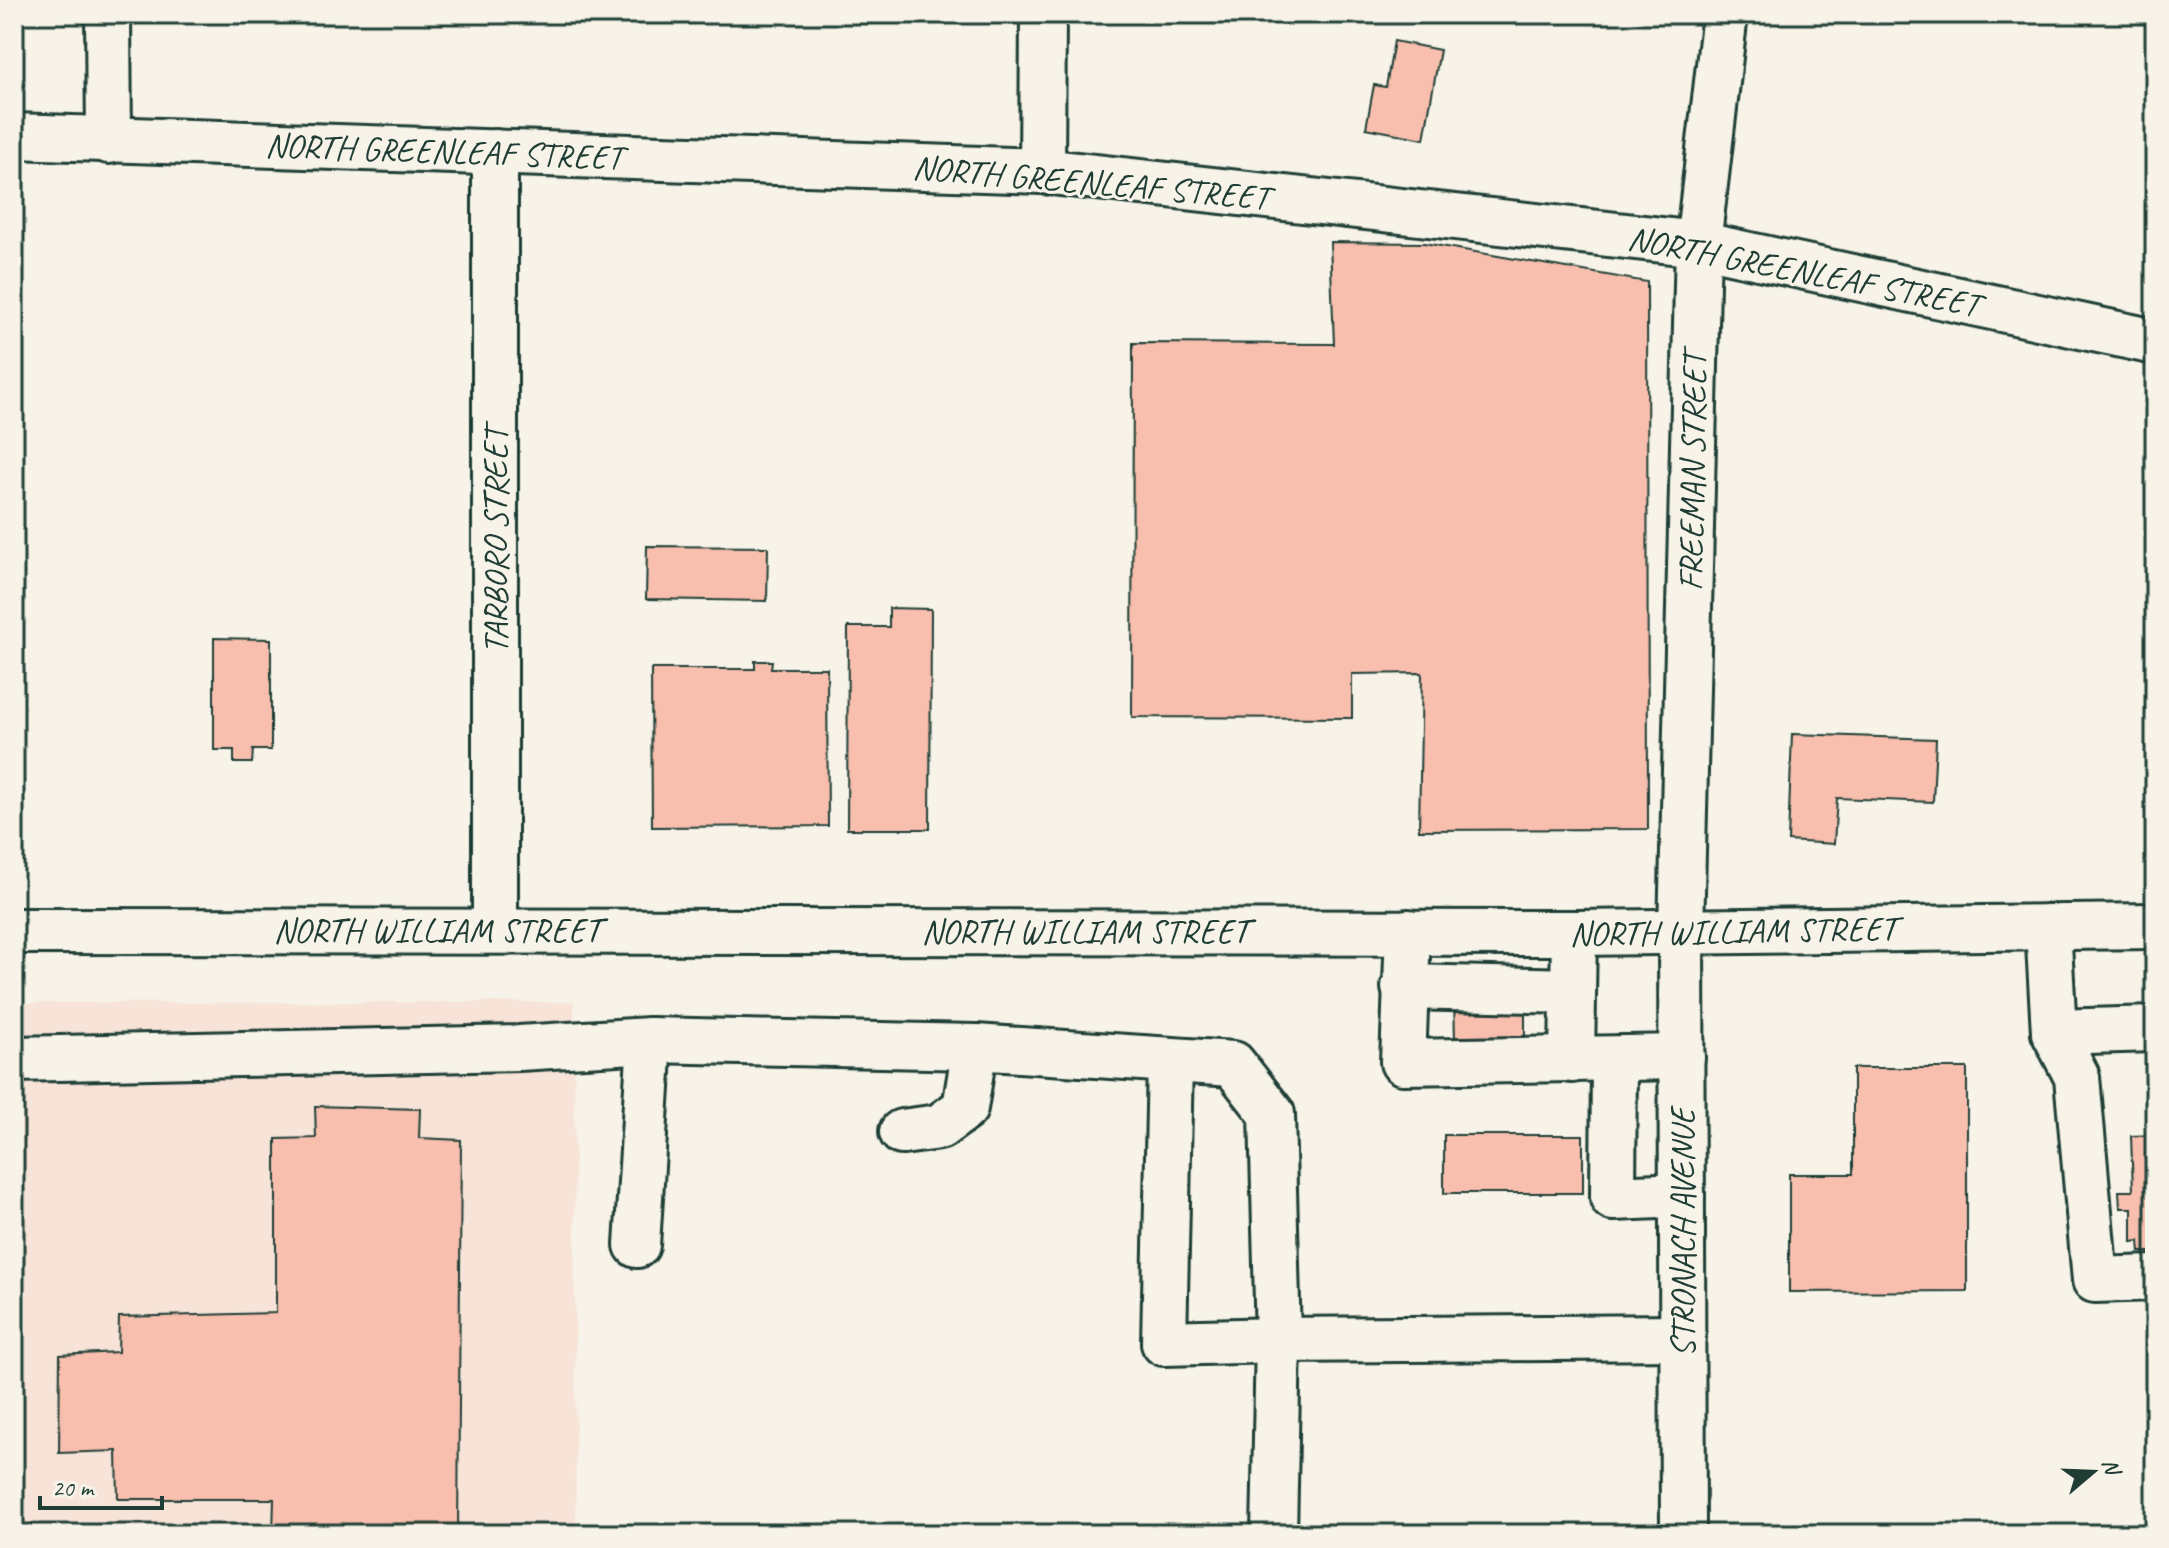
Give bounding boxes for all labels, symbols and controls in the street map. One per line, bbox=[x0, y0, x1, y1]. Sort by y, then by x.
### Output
street label: NORTH GREENLEAF STREET bbox=[265, 123, 630, 179]
street label: NORTH GREENLEAF STREET bbox=[911, 145, 1277, 220]
street label: NORTH GREENLEAF STREET bbox=[1625, 216, 1990, 327]
street label: FREEMAN STREET bbox=[1668, 344, 1716, 591]
street label: TARBORO STREET bbox=[474, 420, 517, 654]
street label: NORTH WILLIAM STREET bbox=[1569, 907, 1905, 955]
street label: NORTH WILLIAM STREET bbox=[273, 909, 609, 952]
street label: NORTH WILLIAM STREET bbox=[921, 910, 1257, 953]
street label: STRONACH AVENUE bbox=[1661, 1104, 1704, 1357]
north arrow bbox=[2053, 1432, 2133, 1512]
text: N bbox=[2096, 1455, 2128, 1480]
scale bar bbox=[40, 1460, 162, 1510]
text: 20 m bbox=[52, 1473, 95, 1503]

